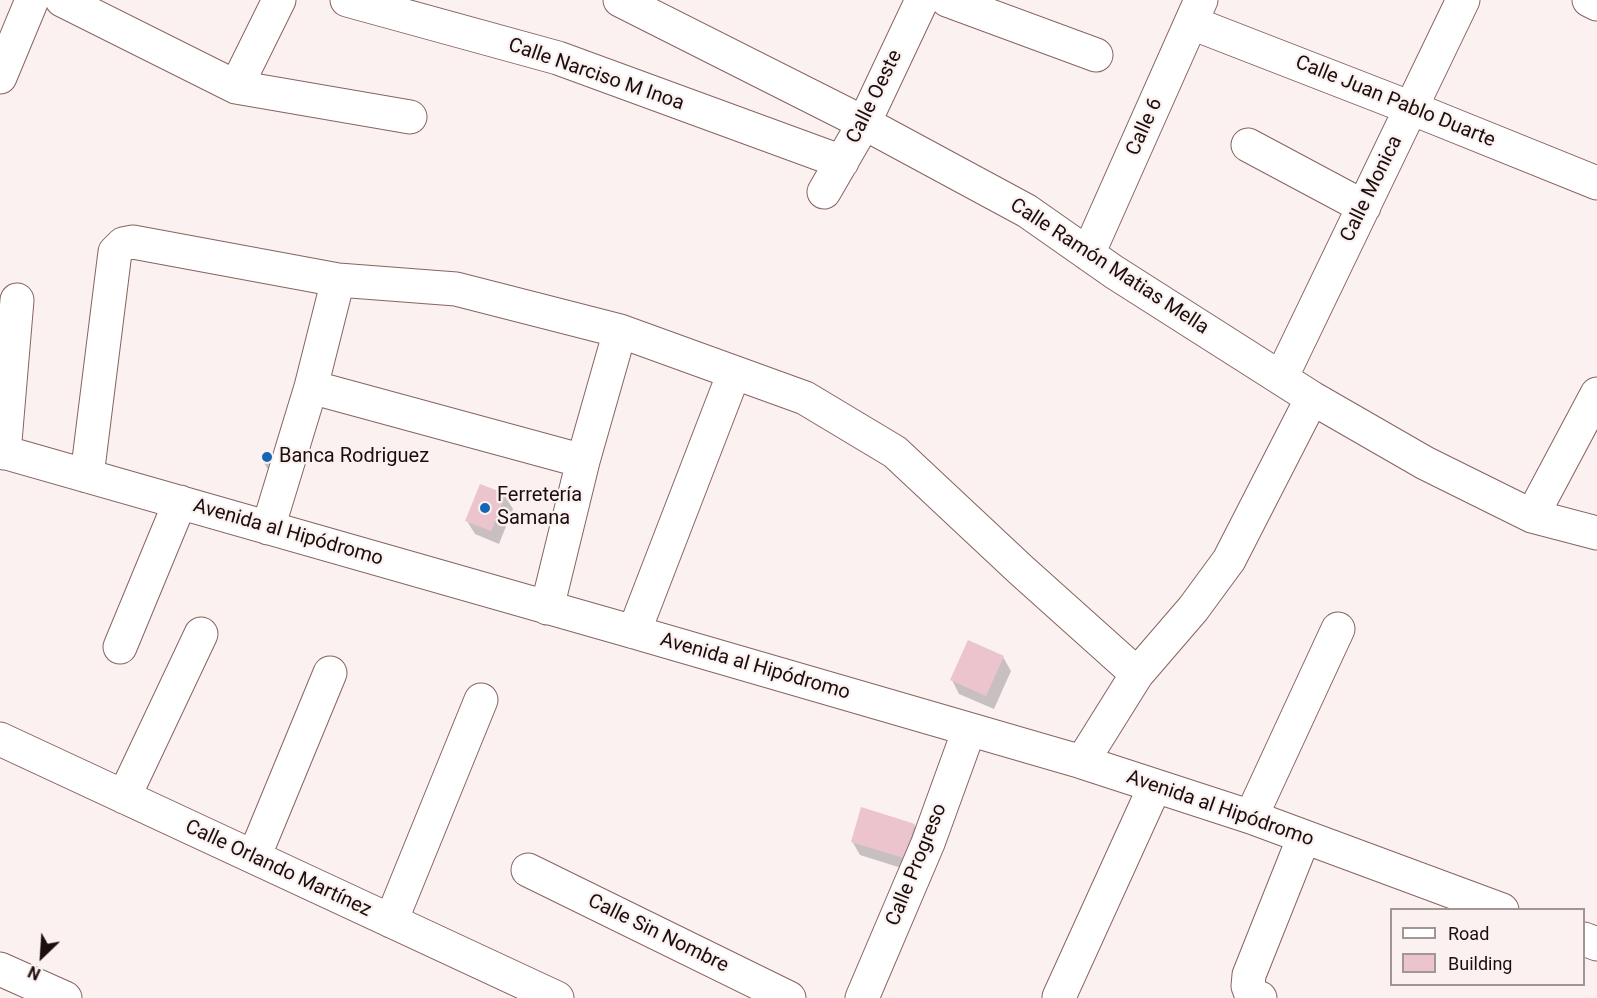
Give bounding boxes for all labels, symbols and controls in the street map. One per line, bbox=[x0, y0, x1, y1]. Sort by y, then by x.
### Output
street label: Calle Narciso M Inoa bbox=[505, 34, 687, 116]
street label: Calle Oeste bbox=[842, 46, 908, 148]
street label: Calle Juan Pablo Duarte bbox=[1292, 51, 1498, 153]
street label: Calle 6 bbox=[1122, 95, 1168, 159]
street label: Calle Monica bbox=[1336, 132, 1408, 246]
street label: Calle Ramón Matias Mella bbox=[1005, 194, 1213, 340]
place label: Banca Rodriguez bbox=[279, 445, 429, 469]
marker: Banca Rodriguez bbox=[260, 450, 274, 464]
place label: Ferretería Samana bbox=[497, 484, 582, 531]
street label: Avenida al Hipódromo bbox=[190, 494, 386, 572]
marker: Ferretería Samana bbox=[478, 501, 492, 515]
street label: Avenida al Hipódromo bbox=[657, 628, 853, 706]
street label: Avenida al Hipódromo bbox=[1123, 766, 1317, 852]
street label: Calle Progreso bbox=[882, 800, 952, 930]
street label: Calle Orlando Martínez bbox=[181, 815, 375, 923]
street label: Calle Sin Nombre bbox=[584, 890, 732, 978]
legend bbox=[1390, 908, 1585, 986]
text: Road bbox=[1448, 923, 1489, 944]
north arrow bbox=[12, 926, 72, 986]
text: Building bbox=[1448, 953, 1512, 974]
text: N bbox=[25, 962, 43, 984]

